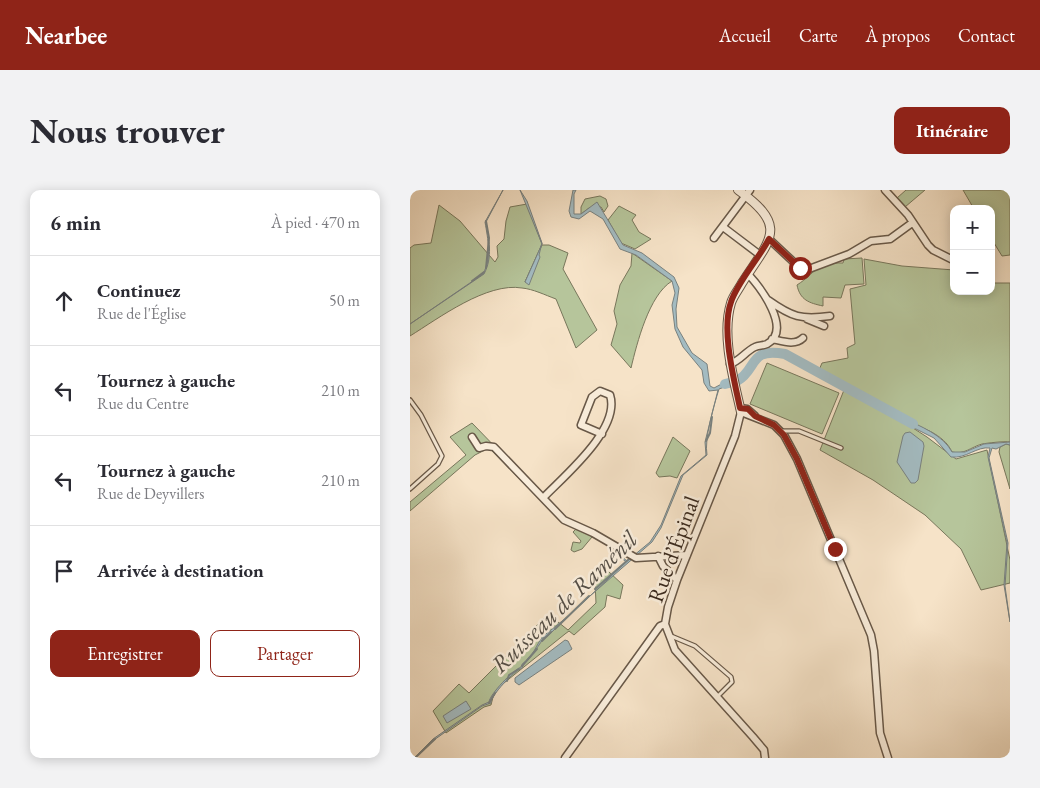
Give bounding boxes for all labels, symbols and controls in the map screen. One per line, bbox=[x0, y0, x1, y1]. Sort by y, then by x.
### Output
text: Nearbee bbox=[25, 20, 107, 51]
text: Accueil bbox=[719, 24, 771, 47]
text: Carte bbox=[799, 24, 838, 47]
text: À propos bbox=[866, 24, 930, 47]
text: Contact bbox=[958, 24, 1015, 47]
button: Itinéraire bbox=[894, 107, 1010, 154]
text: Nous trouver bbox=[30, 108, 225, 153]
map controls bbox=[950, 205, 995, 295]
button: + bbox=[950, 205, 995, 250]
text: 6 min bbox=[50, 209, 101, 236]
text: À pied · 470 m bbox=[271, 212, 360, 233]
button: − bbox=[950, 250, 995, 295]
route start bbox=[789, 257, 812, 280]
text: Continuez bbox=[97, 278, 181, 303]
icon: ahead bbox=[50, 287, 78, 315]
text: 50 m bbox=[329, 290, 360, 311]
text: Rue de l'Église bbox=[97, 303, 186, 324]
text: Tournez à gauche bbox=[97, 368, 235, 393]
icon: left bbox=[50, 377, 78, 405]
text: 210 m bbox=[321, 380, 360, 401]
text: Rue du Centre bbox=[97, 393, 189, 414]
text: Tournez à gauche bbox=[97, 458, 235, 483]
icon: left bbox=[50, 467, 78, 495]
text: 210 m bbox=[321, 470, 360, 491]
text: Rue de Deyvillers bbox=[97, 483, 205, 504]
street label: Rue d’Épinal bbox=[641, 492, 706, 606]
water label: Ruisseau de Raménil bbox=[484, 523, 644, 679]
route end bbox=[824, 538, 847, 561]
icon: arrive bbox=[50, 557, 78, 585]
text: Arrivée à destination bbox=[97, 558, 264, 583]
button: Enregistrer bbox=[50, 630, 200, 677]
button: Partager bbox=[210, 630, 360, 677]

